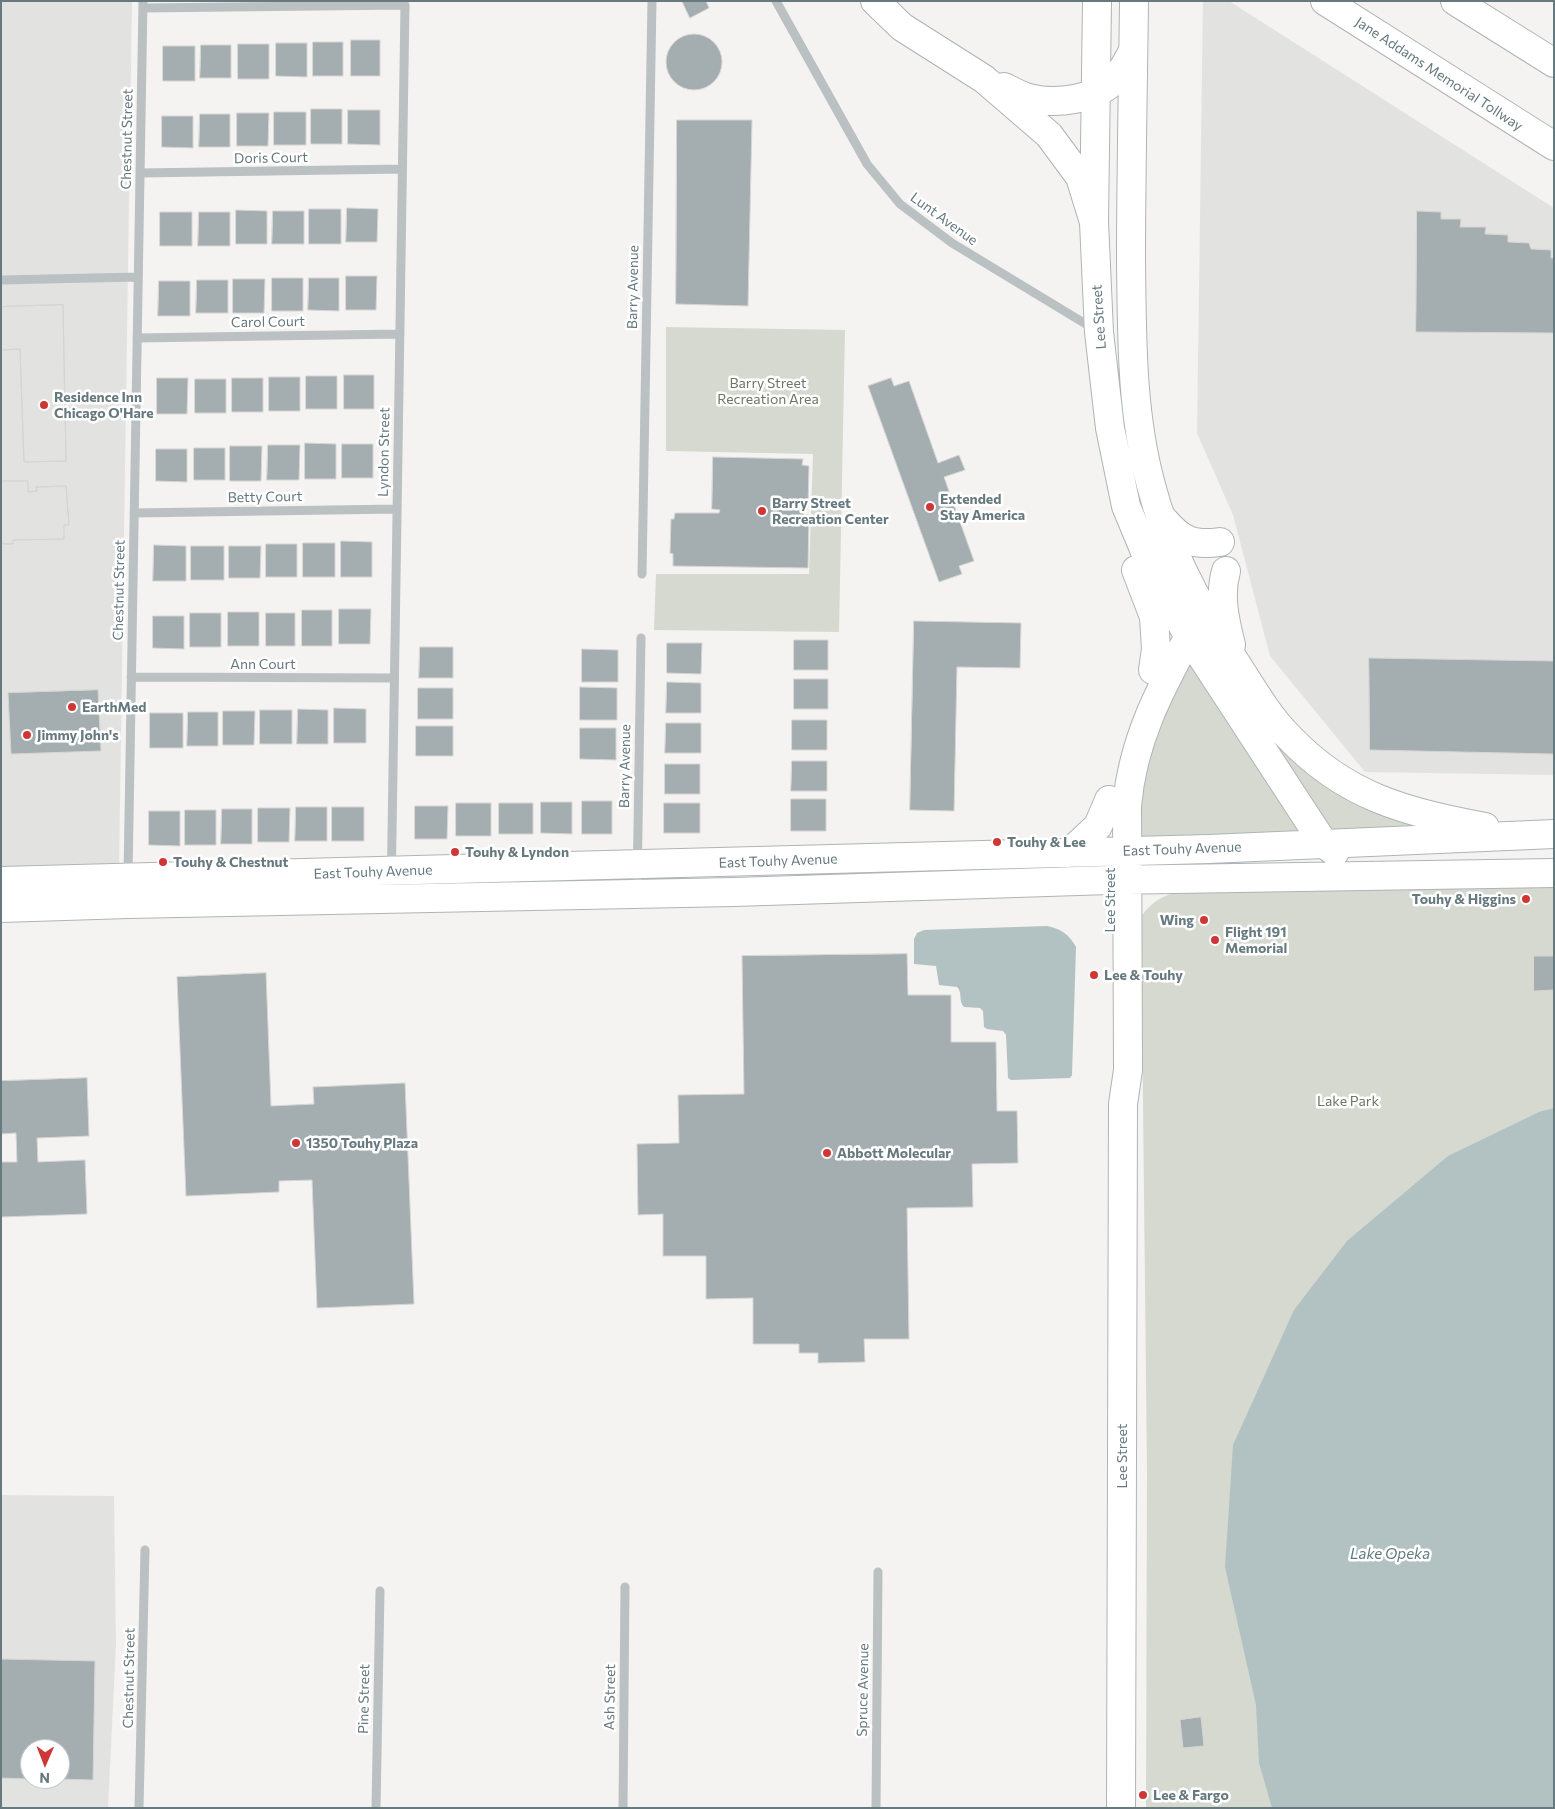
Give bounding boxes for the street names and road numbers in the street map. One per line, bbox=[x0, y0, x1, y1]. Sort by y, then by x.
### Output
street label: Jane Addams Memorial Tollway bbox=[1352, 13, 1526, 135]
street label: Chestnut Street bbox=[118, 88, 136, 190]
street label: Doris Court bbox=[234, 149, 308, 167]
street label: Lunt Avenue bbox=[907, 189, 981, 249]
street label: Barry Avenue bbox=[624, 245, 642, 329]
street label: Lee Street bbox=[1088, 284, 1110, 350]
street label: Carol Court bbox=[231, 313, 305, 331]
street label: Lyndon Street bbox=[375, 407, 393, 497]
street label: Betty Court bbox=[227, 488, 303, 506]
street label: Chestnut Street bbox=[110, 539, 128, 641]
street label: Ann Court bbox=[230, 656, 296, 672]
street label: Barry Avenue bbox=[616, 724, 634, 808]
street label: East Touhy Avenue bbox=[1122, 839, 1242, 859]
street label: East Touhy Avenue bbox=[718, 851, 838, 871]
street label: East Touhy Avenue bbox=[313, 862, 433, 882]
street label: Lee Street bbox=[1102, 867, 1118, 933]
street label: Lee Street bbox=[1114, 1423, 1130, 1489]
street label: Chestnut Street bbox=[120, 1627, 138, 1729]
street label: Spruce Avenue bbox=[854, 1643, 872, 1737]
street label: Pine Street bbox=[355, 1664, 373, 1734]
street label: Ash Street bbox=[601, 1664, 619, 1730]

